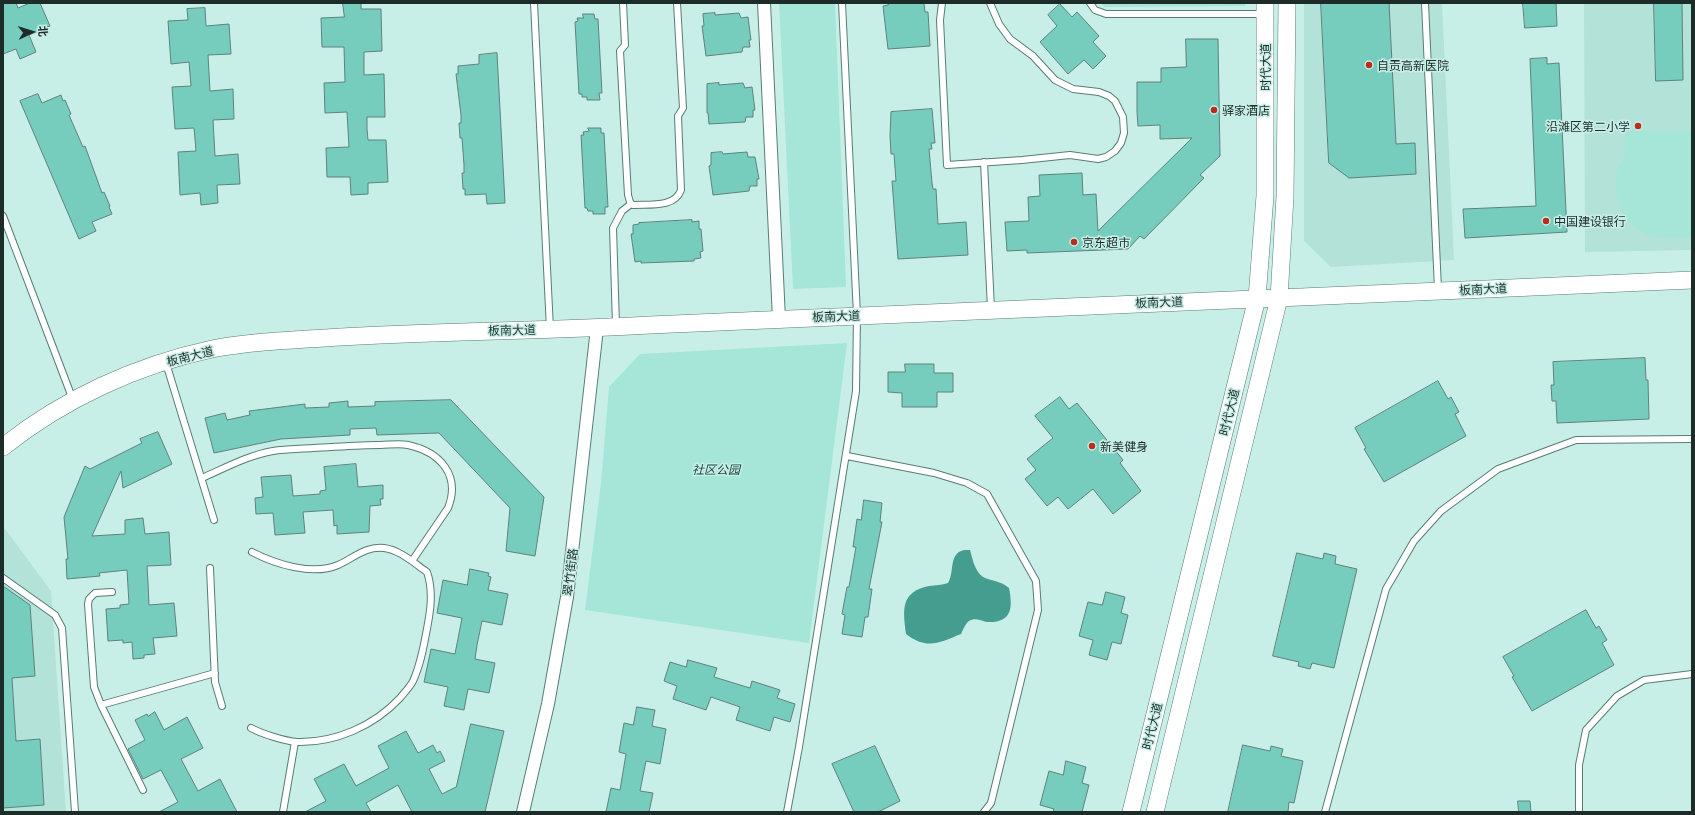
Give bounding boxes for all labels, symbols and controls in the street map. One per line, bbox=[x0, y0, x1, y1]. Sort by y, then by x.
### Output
north arrow bbox=[12, 12, 52, 52]
text: 北 bbox=[36, 25, 52, 37]
street label: 时代大道 bbox=[1258, 43, 1272, 91]
place label: 自贡高新医院 bbox=[1377, 58, 1449, 72]
marker: 自贡高新医院 bbox=[1364, 60, 1374, 70]
place label: 驿家酒店 bbox=[1222, 103, 1270, 117]
marker: 驿家酒店 bbox=[1209, 105, 1219, 115]
place label: 沿滩区第二小学 bbox=[1546, 119, 1630, 133]
marker: 沿滩区第二小学 bbox=[1633, 121, 1643, 131]
place label: 中国建设银行 bbox=[1554, 214, 1626, 228]
marker: 中国建设银行 bbox=[1541, 216, 1551, 226]
place label: 京东超市 bbox=[1082, 235, 1130, 249]
marker: 京东超市 bbox=[1069, 237, 1079, 247]
street label: 板南大道 bbox=[1459, 281, 1507, 297]
street label: 板南大道 bbox=[1135, 294, 1183, 310]
street label: 板南大道 bbox=[812, 308, 860, 324]
street label: 板南大道 bbox=[488, 322, 536, 338]
street label: 板南大道 bbox=[165, 343, 215, 369]
street label: 时代大道 bbox=[1216, 387, 1242, 437]
place label: 新美健身 bbox=[1100, 439, 1148, 453]
marker: 新美健身 bbox=[1087, 441, 1097, 451]
park label: 社区公园 bbox=[692, 462, 740, 476]
street label: 翠竹街路 bbox=[560, 547, 580, 597]
street label: 时代大道 bbox=[1139, 701, 1165, 751]

